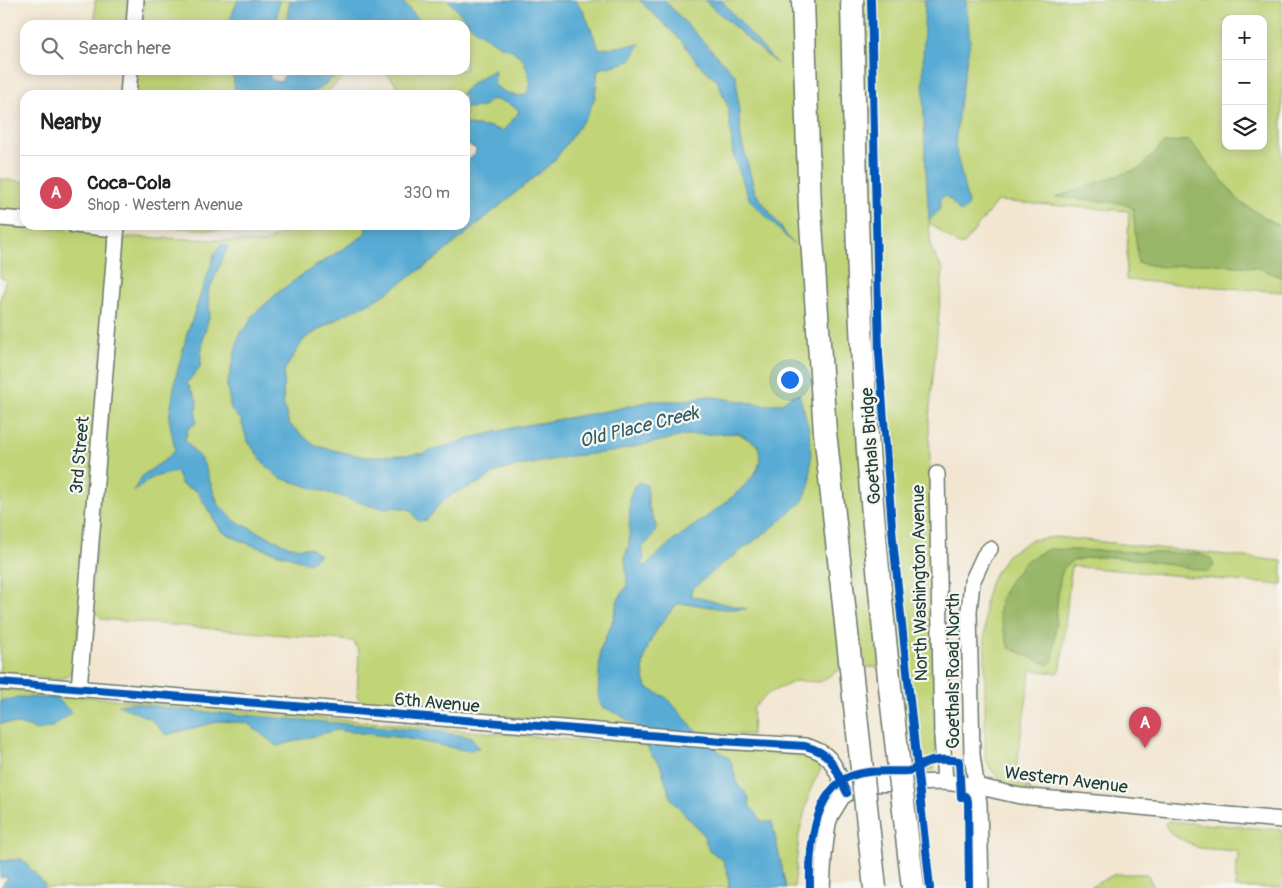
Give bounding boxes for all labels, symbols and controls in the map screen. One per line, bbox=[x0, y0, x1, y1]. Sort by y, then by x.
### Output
map controls bbox=[1222, 15, 1267, 150]
button: + bbox=[1222, 15, 1267, 60]
search box bbox=[20, 20, 470, 75]
icon: search bbox=[38, 34, 66, 62]
text: Search here bbox=[78, 36, 171, 60]
button: − bbox=[1222, 60, 1267, 105]
button: layers bbox=[1222, 105, 1267, 150]
text: Nearby bbox=[40, 109, 101, 136]
text: Coca-Cola bbox=[87, 171, 171, 195]
text: A bbox=[51, 183, 61, 203]
text: 330 m bbox=[404, 183, 450, 203]
text: Shop · Western Avenue bbox=[87, 195, 243, 215]
your location bbox=[777, 367, 803, 393]
street label: Goethals Bridge bbox=[855, 387, 887, 505]
water label: Old Place Creek bbox=[577, 400, 703, 453]
street label: 3rd Street bbox=[65, 415, 95, 495]
street label: North Washington Avenue bbox=[907, 484, 933, 682]
street label: Goethals Road North bbox=[942, 593, 965, 749]
street label: 6th Avenue bbox=[393, 688, 481, 718]
pin: A bbox=[1129, 707, 1161, 748]
street label: Western Avenue bbox=[1003, 761, 1129, 799]

